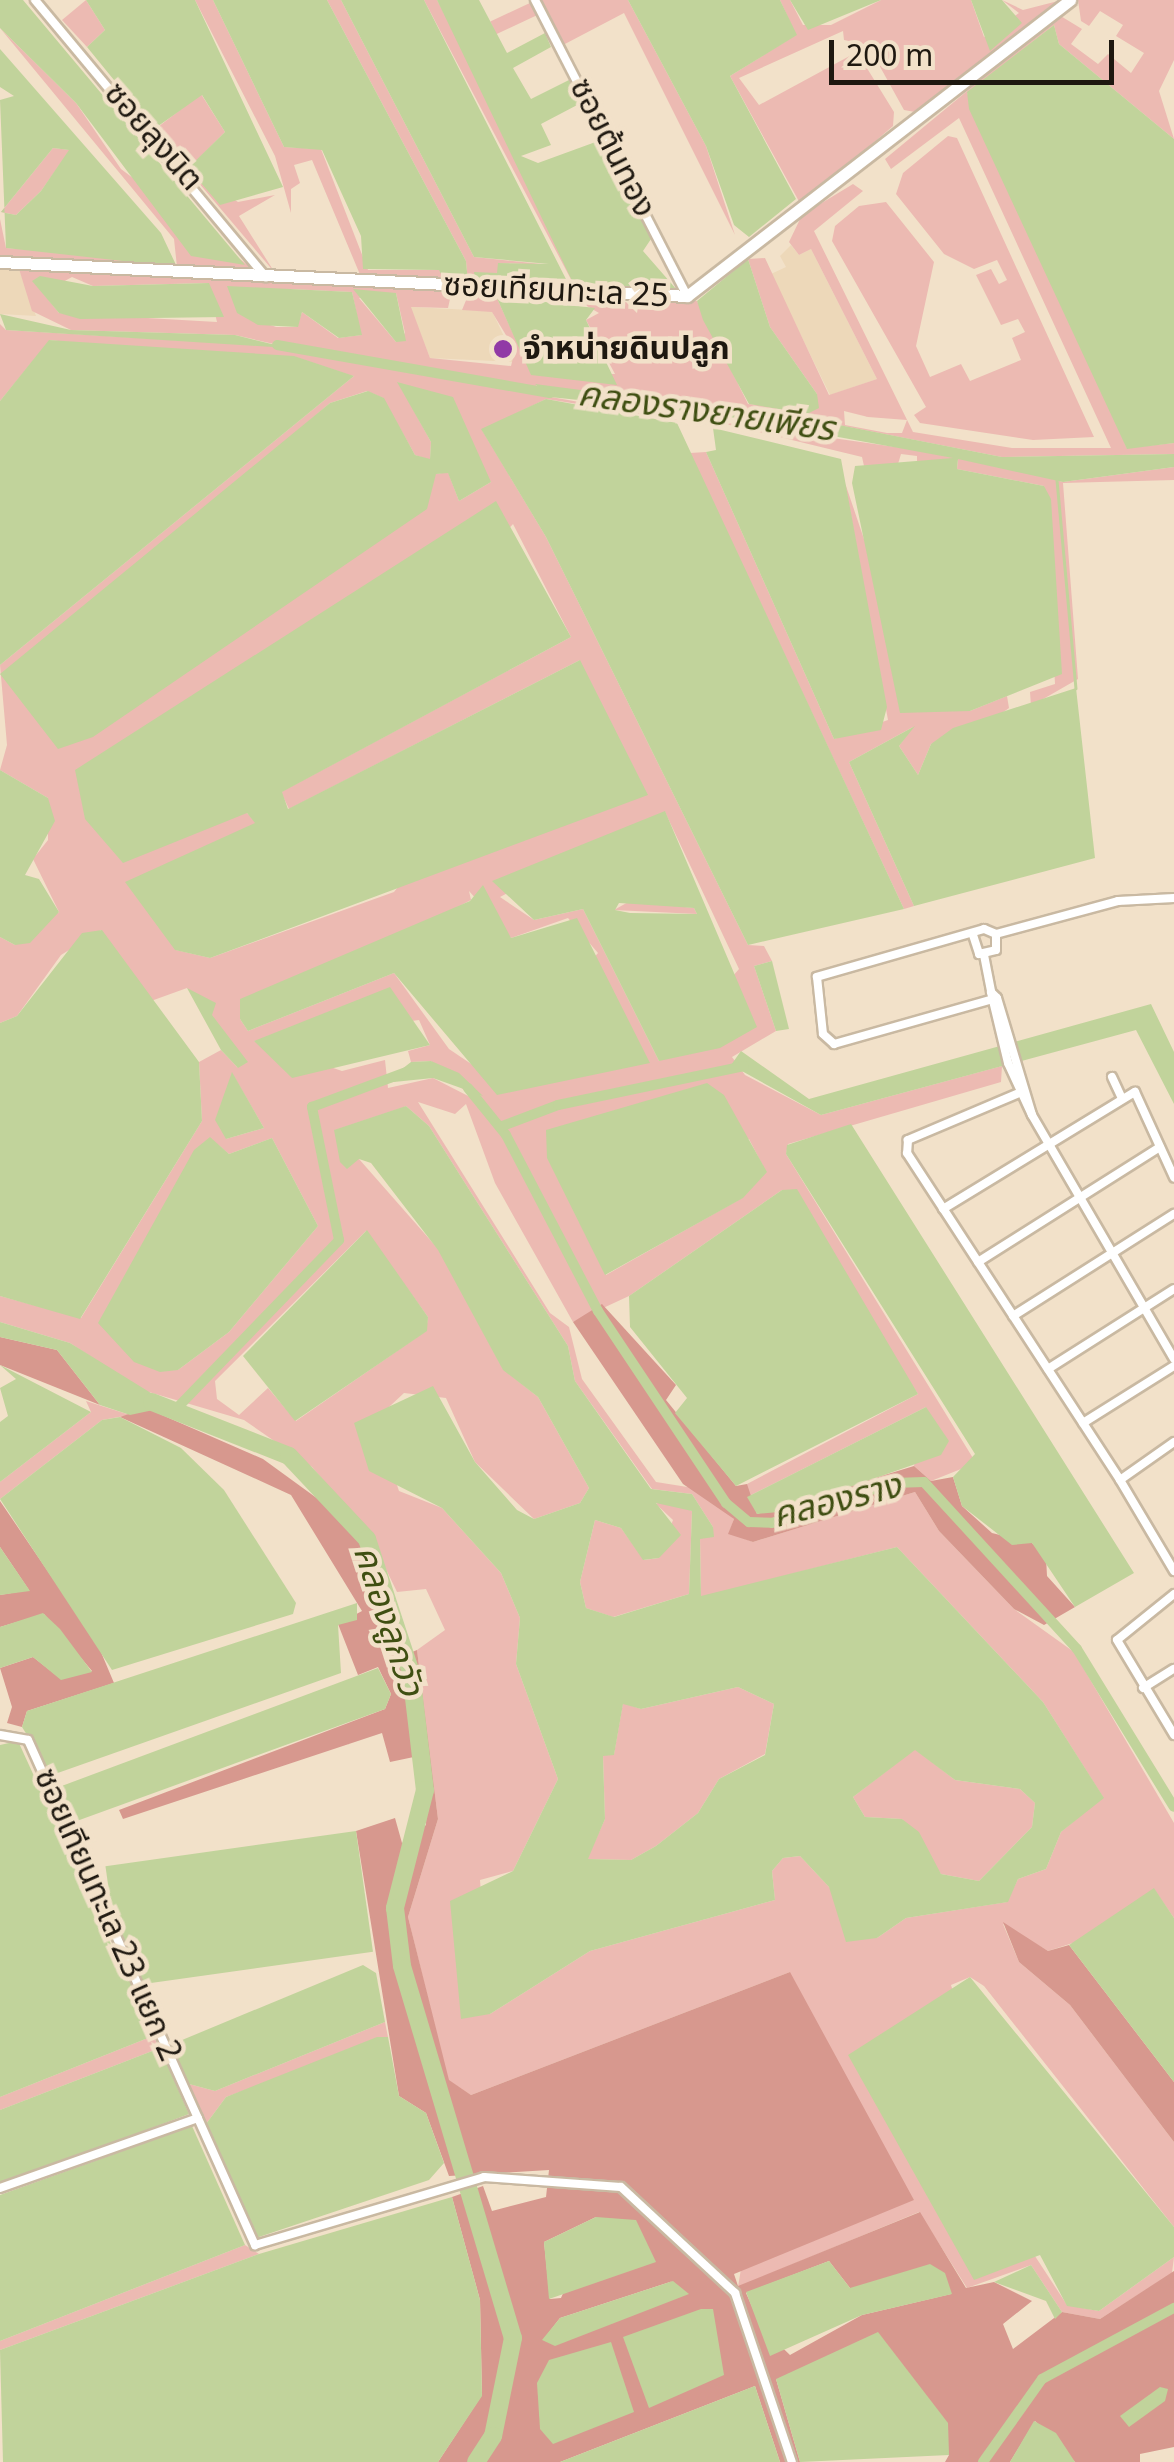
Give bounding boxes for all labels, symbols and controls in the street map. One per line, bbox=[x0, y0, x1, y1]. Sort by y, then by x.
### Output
scale bar bbox=[834, 20, 1119, 82]
text: 200 m bbox=[846, 34, 933, 80]
street label: ซอยต้นทอง bbox=[561, 72, 663, 224]
street label: ซอยลุงนิต bbox=[96, 75, 210, 199]
street label: ซอยเทียนทะเล 25 bbox=[442, 266, 670, 316]
place label: จำหน่ายดินปลูก bbox=[523, 330, 730, 368]
marker: จำหน่ายดินปลูก bbox=[492, 338, 514, 360]
water label: คลองรางยายเพียร bbox=[575, 374, 837, 452]
water label: คลองราง bbox=[769, 1466, 905, 1538]
water label: คลองลูกวัว bbox=[343, 1540, 431, 1702]
street label: ซอยเทียนทะเล 23 แยก 2 bbox=[25, 1763, 189, 2067]

